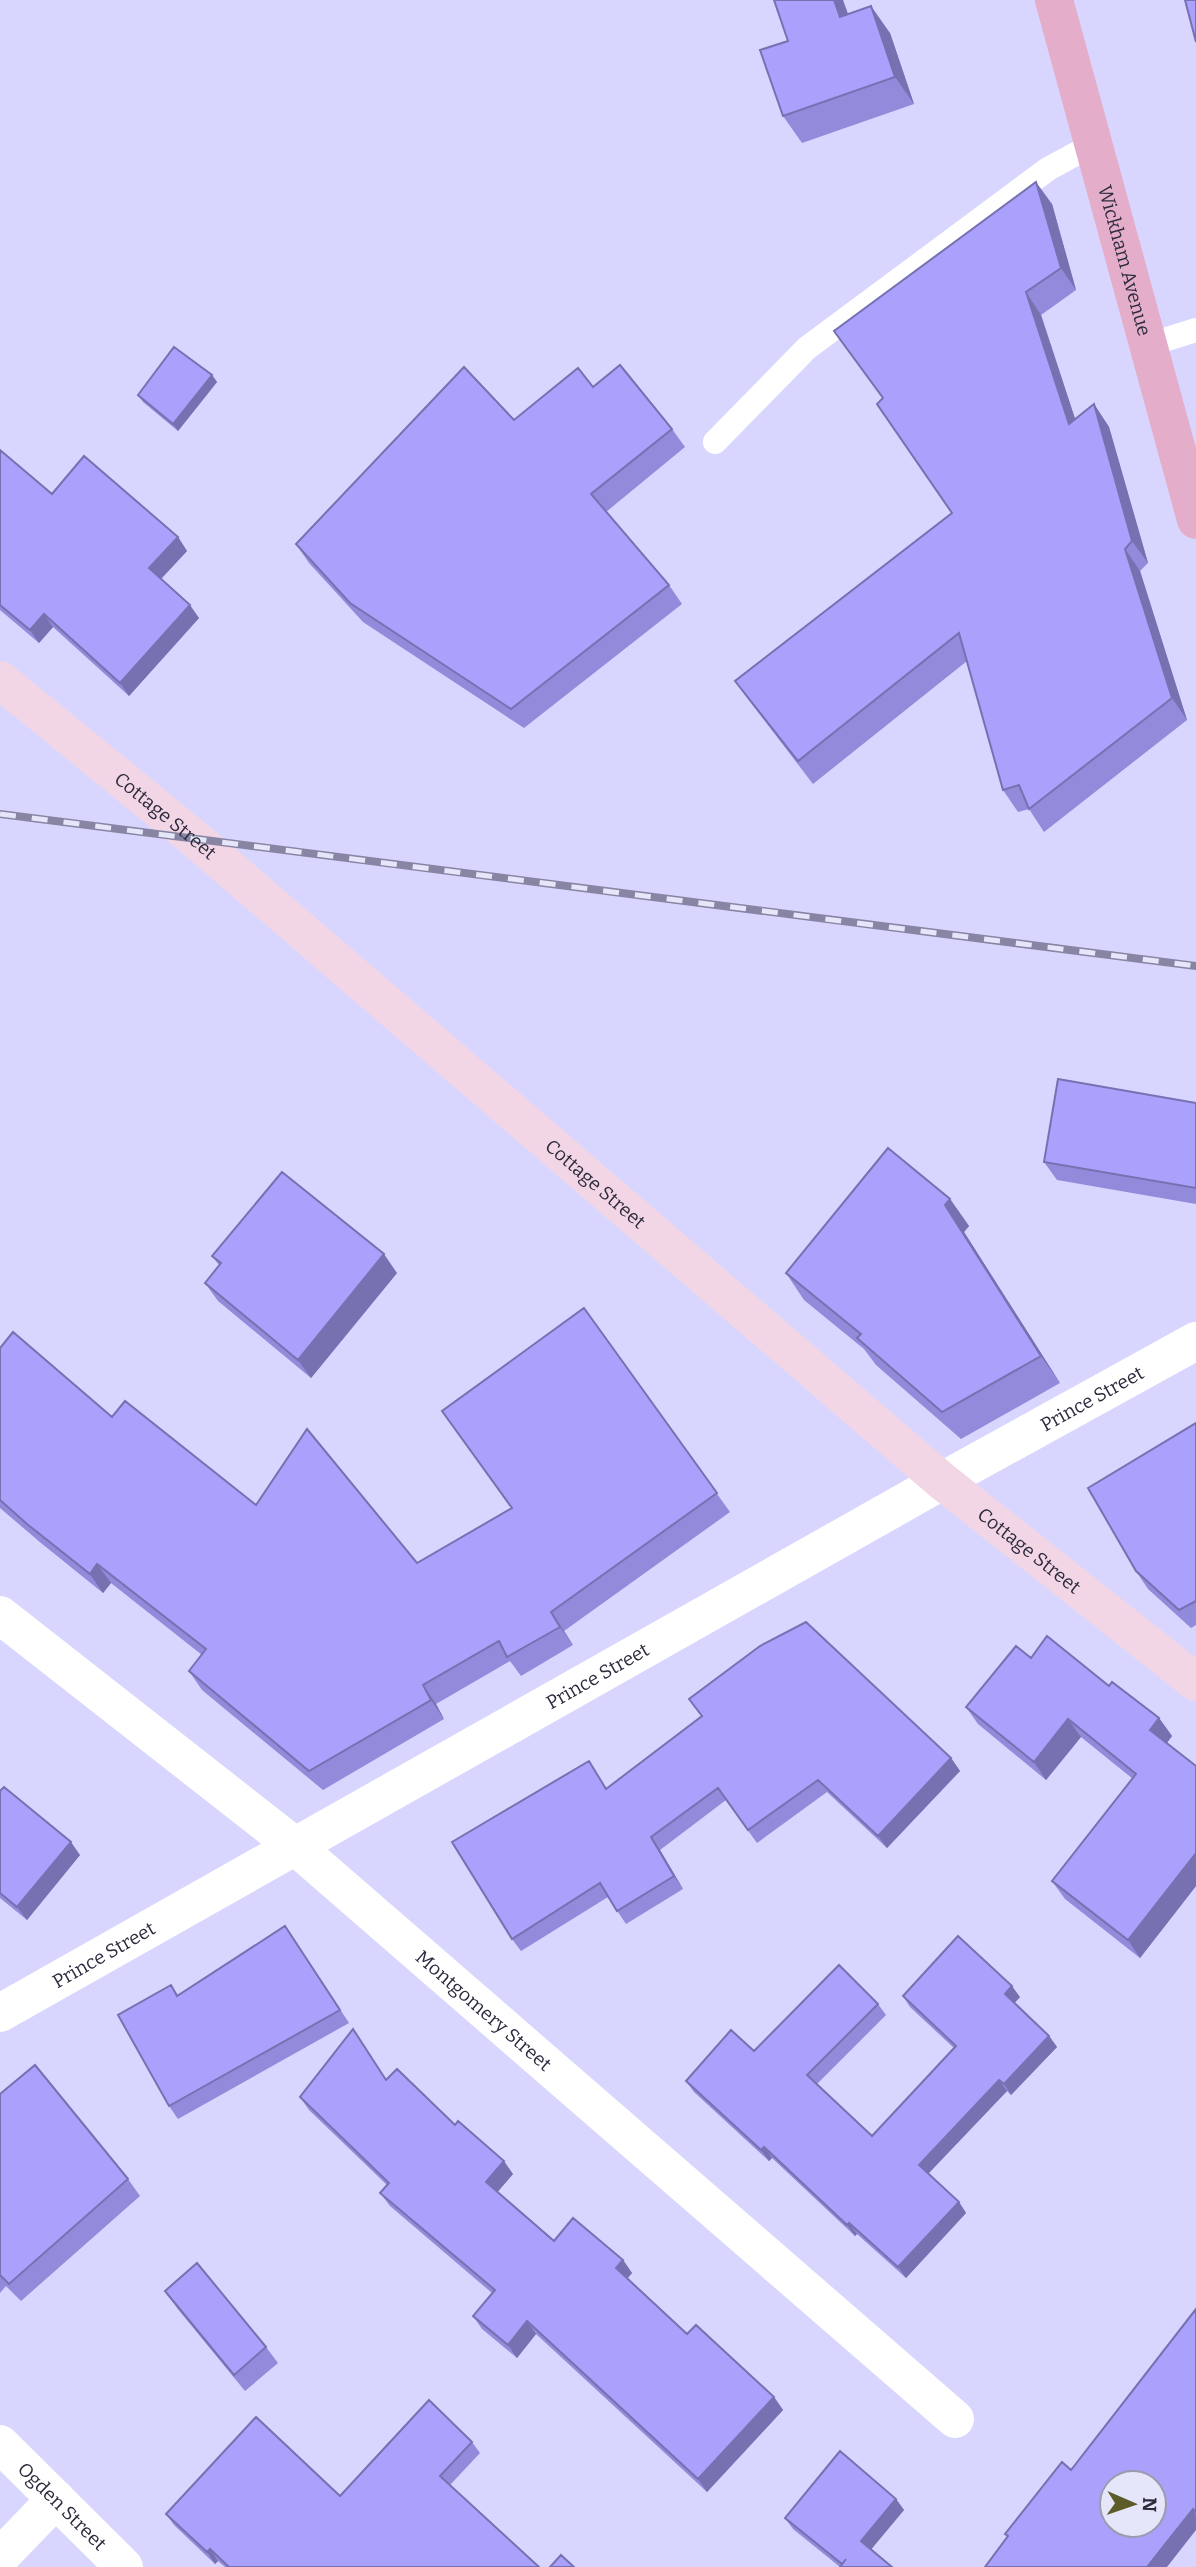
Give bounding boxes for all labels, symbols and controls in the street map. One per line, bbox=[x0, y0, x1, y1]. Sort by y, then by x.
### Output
street label: Wickham Avenue bbox=[1094, 183, 1157, 338]
street label: Cottage Street bbox=[110, 767, 221, 864]
street label: Cottage Street bbox=[541, 1134, 651, 1233]
street label: Prince Street bbox=[1036, 1361, 1148, 1436]
street label: Cottage Street bbox=[973, 1502, 1086, 1598]
street label: Prince Street bbox=[542, 1637, 653, 1714]
street label: Prince Street bbox=[48, 1916, 159, 1993]
street label: Montgomery Street bbox=[411, 1945, 557, 2075]
street label: Ogden Street bbox=[13, 2457, 112, 2555]
north arrow bbox=[1098, 2469, 1168, 2539]
text: N bbox=[1138, 2497, 1161, 2513]

